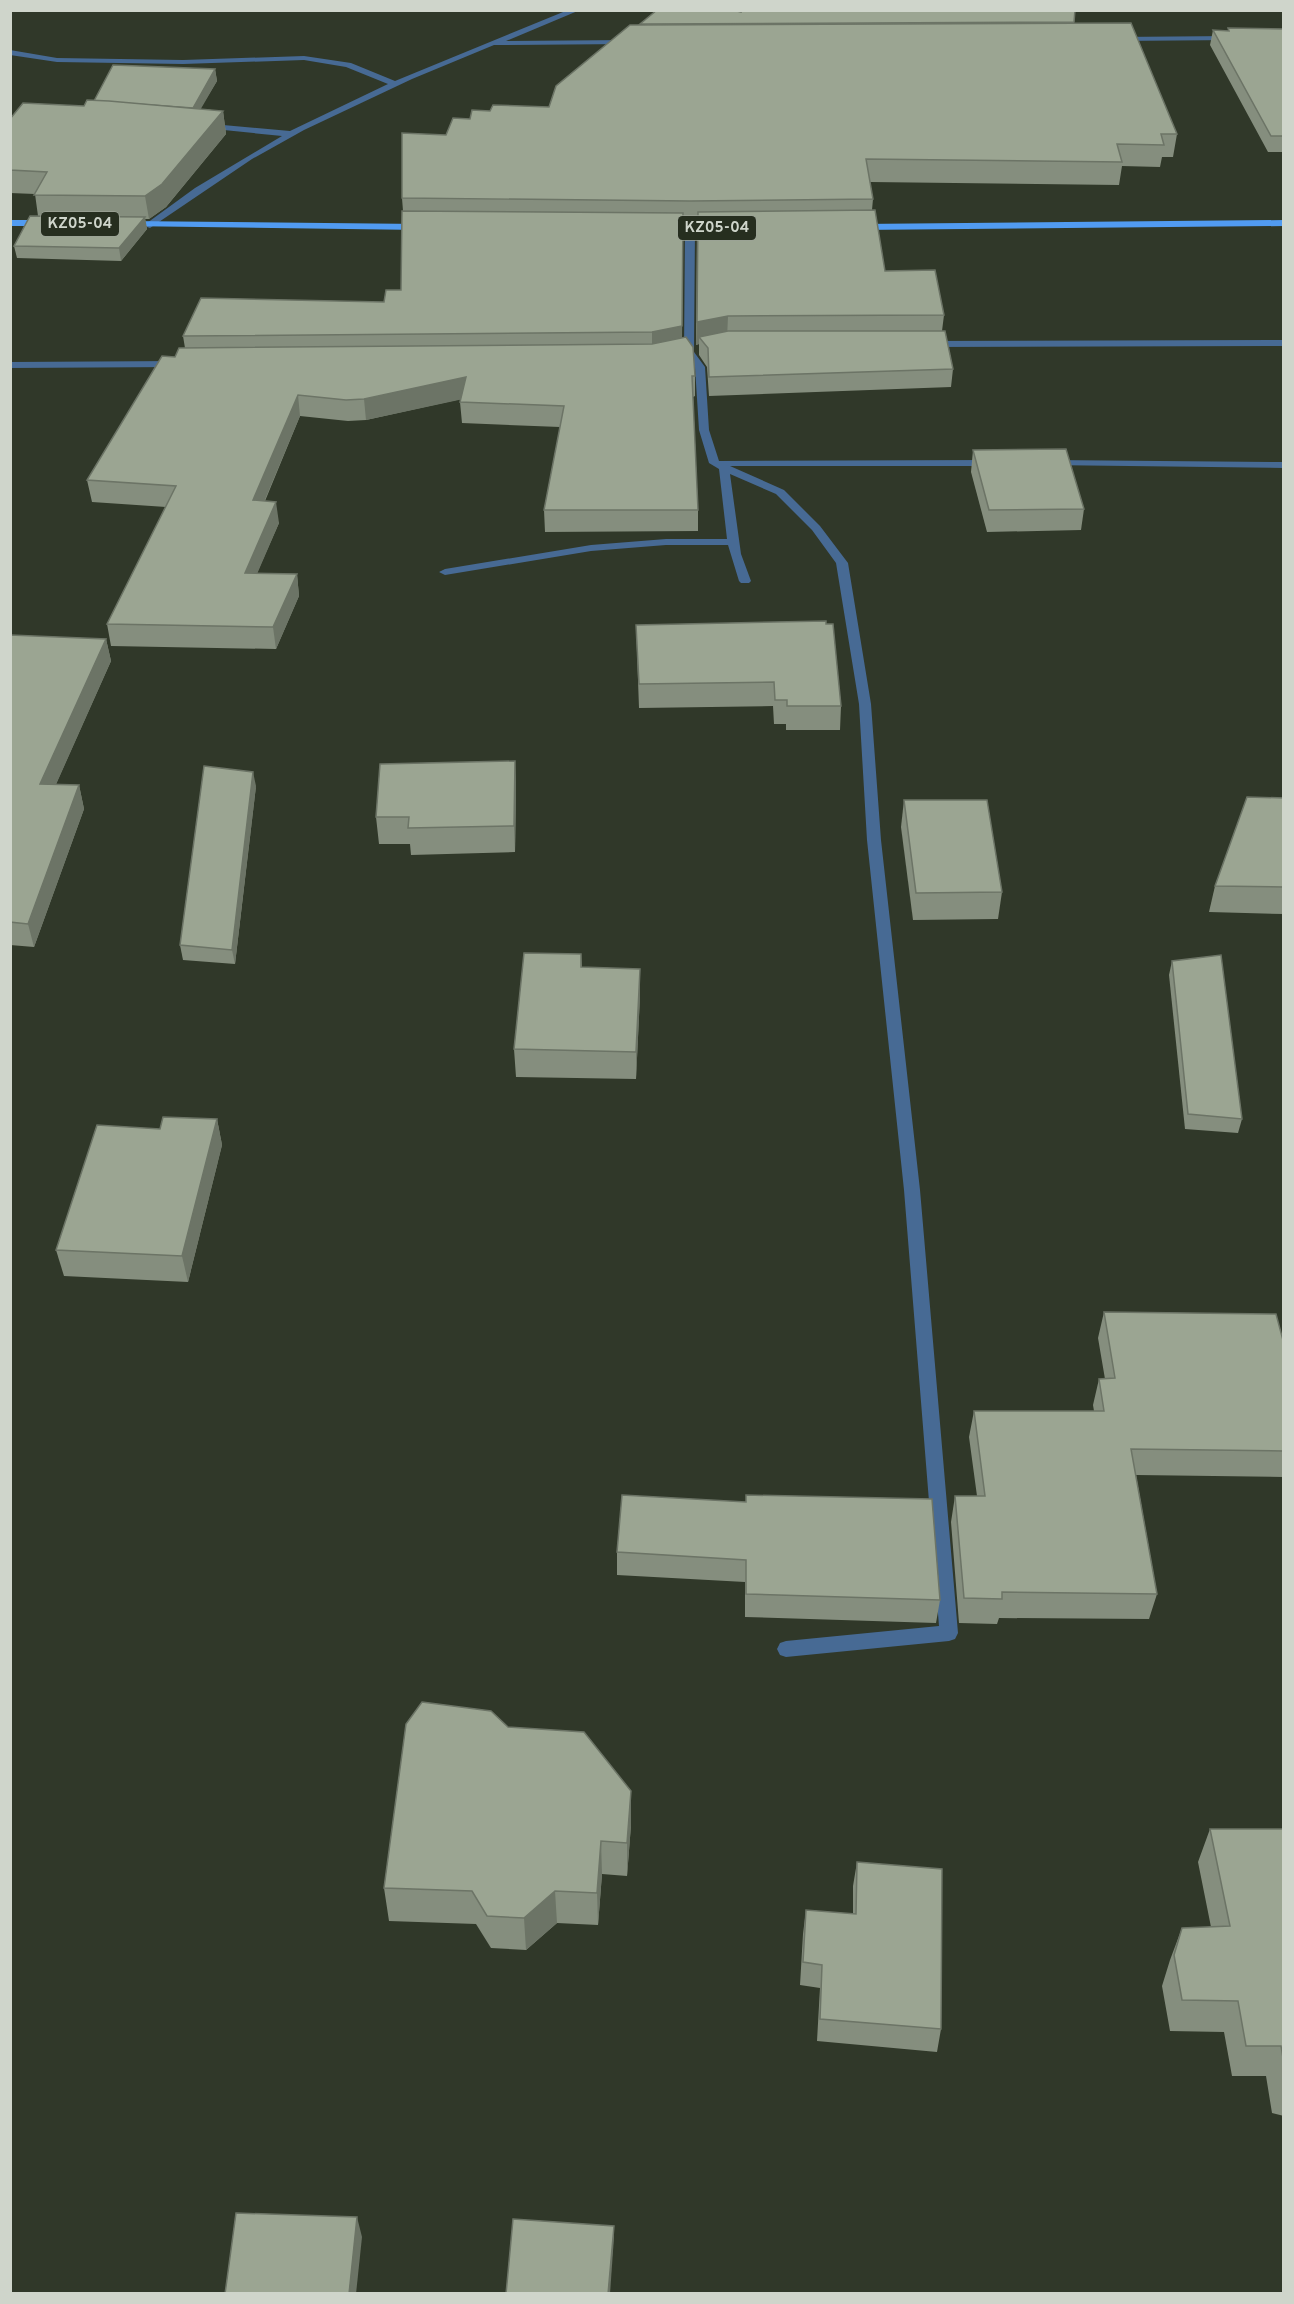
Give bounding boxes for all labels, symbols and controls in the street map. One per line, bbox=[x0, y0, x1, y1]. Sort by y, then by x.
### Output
road number: KZ05-04 bbox=[41, 212, 119, 236]
road number: KZ05-04 bbox=[678, 216, 756, 240]

